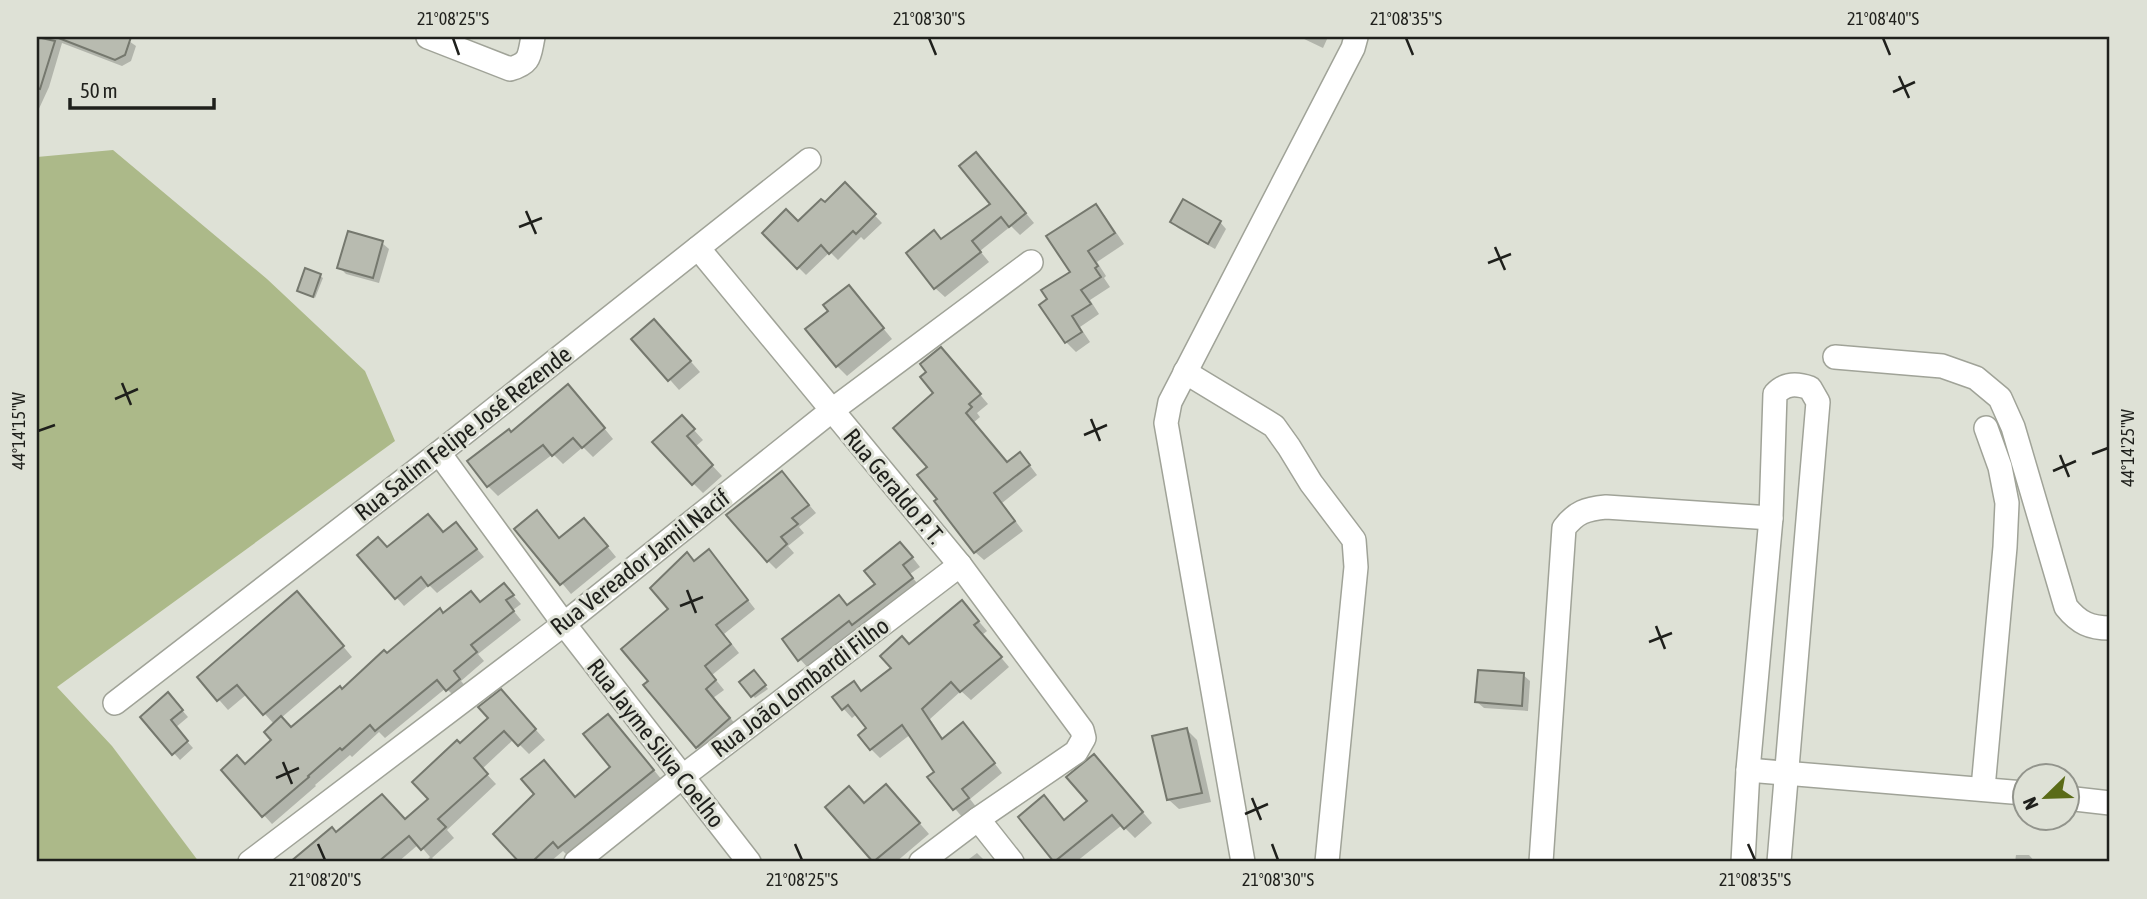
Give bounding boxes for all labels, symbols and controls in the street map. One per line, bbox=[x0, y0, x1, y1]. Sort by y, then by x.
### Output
text: 21°08'25"S bbox=[417, 8, 489, 29]
text: 21°08'30"S bbox=[893, 8, 965, 29]
text: 21°08'35"S bbox=[1370, 8, 1442, 29]
text: 21°08'40"S bbox=[1847, 8, 1919, 29]
scale bar bbox=[70, 66, 214, 110]
text: 50 m bbox=[80, 78, 118, 102]
street label: Rua Salim Felipe José Rezende bbox=[349, 340, 577, 526]
text: 44°14'15"W bbox=[8, 392, 29, 470]
text: 44°14'25"W bbox=[2117, 409, 2138, 487]
street label: Rua Geraldo P. T. bbox=[838, 423, 950, 549]
street label: Rua Vereador Jamil Nacif bbox=[545, 483, 735, 640]
street label: Rua João Lombardi Filho bbox=[706, 612, 894, 762]
street label: Rua Jayme Silva Coelho bbox=[582, 653, 730, 833]
north arrow bbox=[2010, 762, 2080, 832]
text: N bbox=[2018, 794, 2043, 813]
text: 21°08'20"S bbox=[289, 869, 361, 890]
text: 21°08'25"S bbox=[766, 869, 838, 890]
text: 21°08'30"S bbox=[1242, 869, 1314, 890]
text: 21°08'35"S bbox=[1719, 869, 1791, 890]

